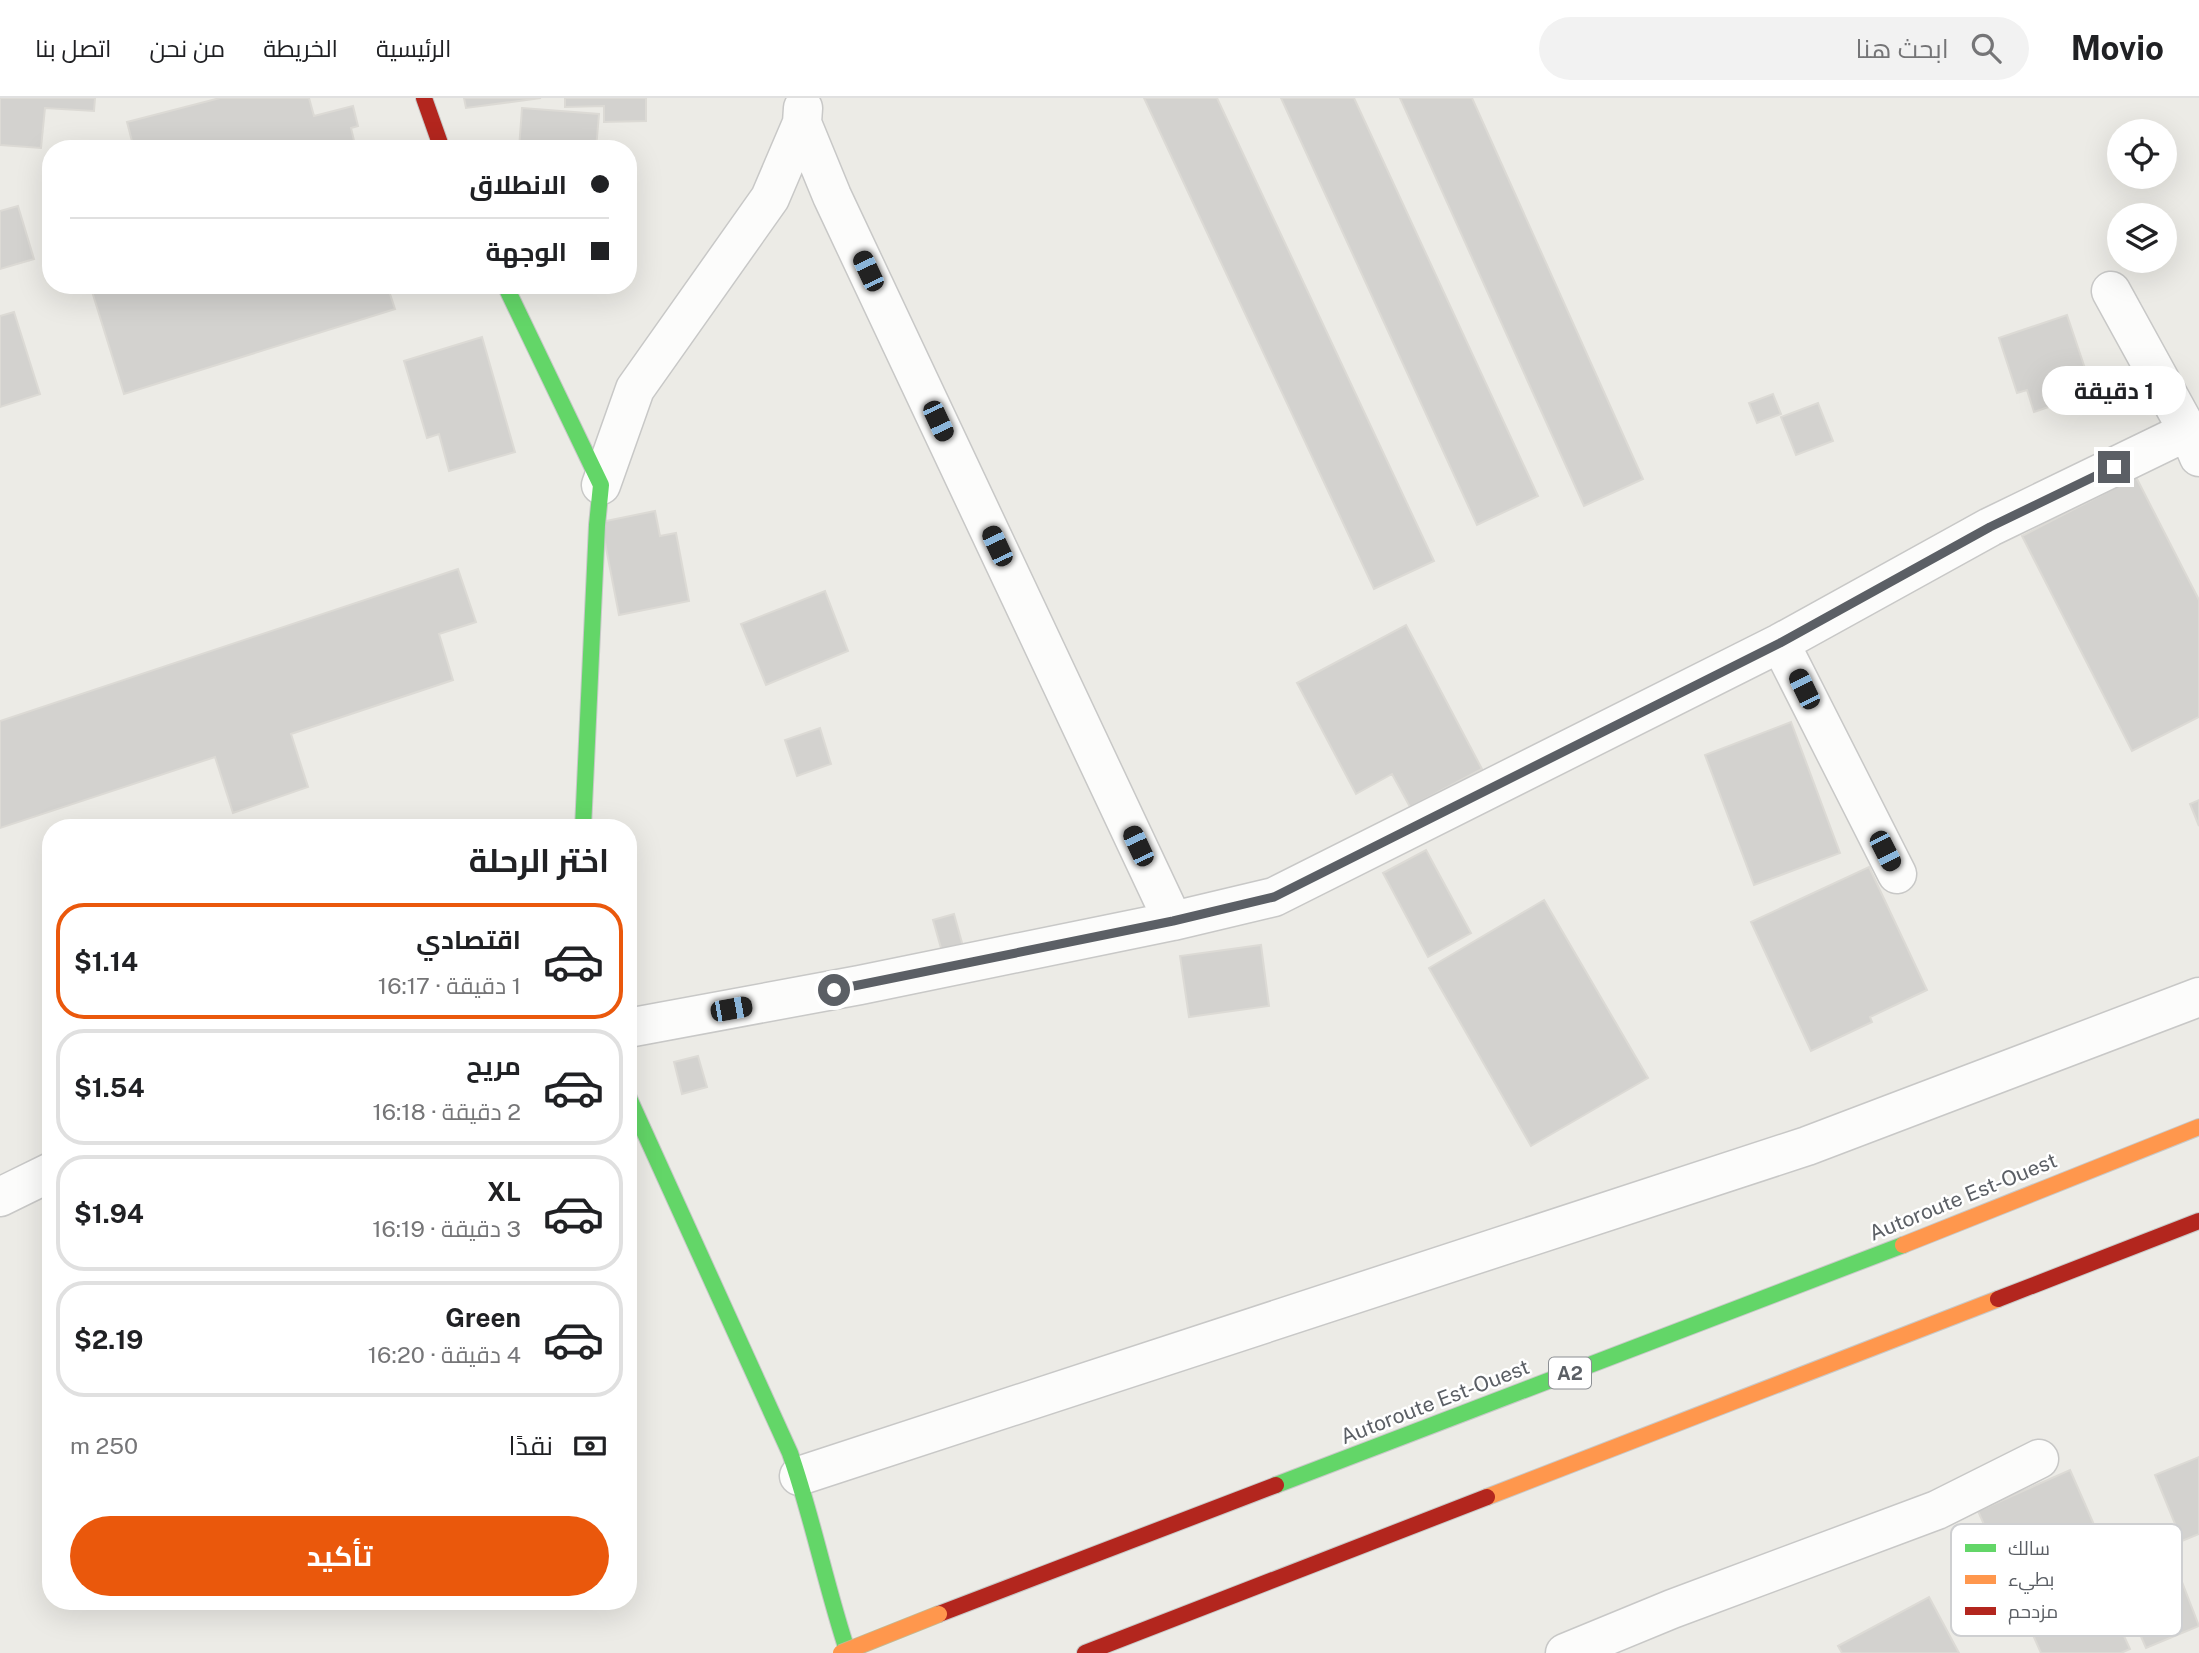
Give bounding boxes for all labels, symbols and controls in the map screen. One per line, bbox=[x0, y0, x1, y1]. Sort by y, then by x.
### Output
search box bbox=[1539, 17, 2029, 80]
icon: search bbox=[1967, 29, 2005, 67]
text: Movio bbox=[2071, 29, 2164, 67]
text: ابحث هنا bbox=[1856, 33, 1949, 64]
text: اتصل بنا bbox=[35, 34, 112, 62]
text: من نحن bbox=[150, 34, 225, 62]
text: الخريطة bbox=[263, 34, 338, 62]
text: الرئيسية bbox=[376, 34, 451, 62]
map controls bbox=[2107, 119, 2177, 273]
button: locate bbox=[2107, 119, 2177, 189]
text: الانطلاق bbox=[469, 169, 567, 200]
button: layers bbox=[2107, 203, 2177, 273]
text: الوجهة bbox=[486, 236, 567, 267]
car bbox=[850, 248, 887, 294]
callout: 1 دقيقة bbox=[2042, 366, 2186, 414]
text: 1 دقيقة bbox=[2074, 377, 2154, 404]
car bbox=[920, 398, 957, 444]
route end bbox=[2098, 451, 2130, 483]
car bbox=[979, 523, 1016, 569]
car bbox=[1786, 666, 1823, 712]
car bbox=[1120, 823, 1157, 869]
car bbox=[1867, 828, 1904, 874]
text: اختر الرحلة bbox=[469, 842, 609, 879]
text: اقتصادي bbox=[416, 924, 521, 955]
icon: car bbox=[542, 930, 605, 993]
text: $1.14 bbox=[74, 946, 138, 977]
text: 1 دقيقة · 16:17 bbox=[378, 972, 521, 999]
route start bbox=[818, 974, 850, 1006]
car bbox=[709, 995, 754, 1023]
text: مريح bbox=[466, 1050, 521, 1081]
icon: car bbox=[542, 1056, 605, 1119]
text: $1.54 bbox=[74, 1072, 144, 1103]
text: 2 دقيقة · 16:18 bbox=[372, 1098, 521, 1125]
street label: Autoroute Est-Ouest bbox=[1865, 1147, 2060, 1246]
text: XL bbox=[487, 1176, 521, 1207]
icon: car bbox=[542, 1182, 605, 1245]
text: $1.94 bbox=[74, 1198, 144, 1229]
text: 3 دقيقة · 16:19 bbox=[372, 1215, 521, 1242]
text: Green bbox=[445, 1302, 521, 1333]
icon: car bbox=[542, 1308, 605, 1371]
text: $2.19 bbox=[74, 1324, 143, 1355]
text: 4 دقيقة · 16:20 bbox=[368, 1341, 521, 1368]
street label: Autoroute Est-Ouest bbox=[1337, 1354, 1533, 1449]
road number: A2 bbox=[1549, 1358, 1591, 1388]
icon: cash bbox=[571, 1427, 609, 1465]
text: نقدًا bbox=[509, 1430, 553, 1461]
text: 250 m bbox=[70, 1432, 138, 1459]
button: تأكيد bbox=[70, 1516, 609, 1596]
legend bbox=[1951, 1524, 2182, 1636]
text: سالك bbox=[2008, 1537, 2050, 1559]
text: بطيء bbox=[2008, 1568, 2054, 1594]
text: مزدحم bbox=[2008, 1600, 2058, 1625]

